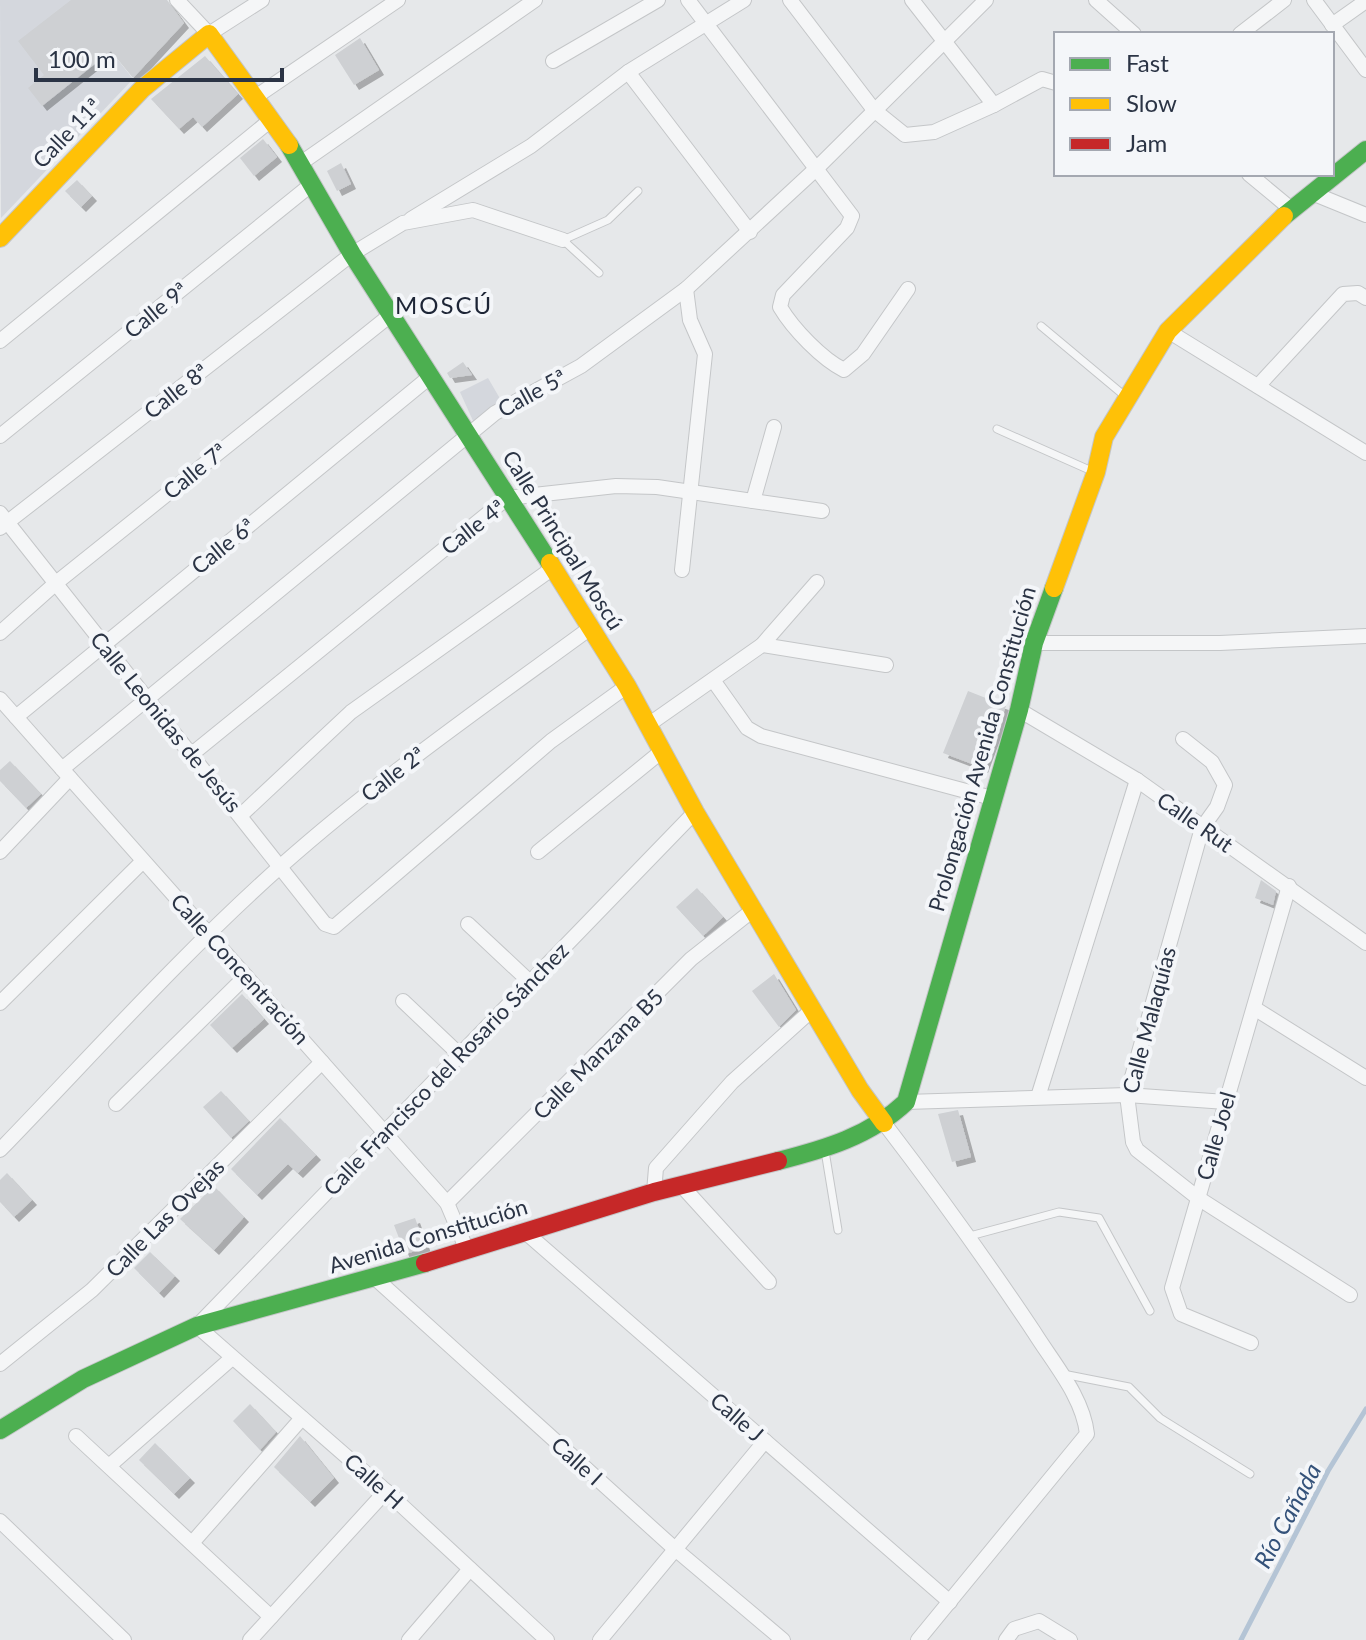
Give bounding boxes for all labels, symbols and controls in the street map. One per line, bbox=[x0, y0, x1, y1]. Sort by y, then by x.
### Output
scale bar bbox=[36, 32, 282, 82]
legend bbox=[1054, 32, 1334, 176]
text: 100 m bbox=[48, 44, 116, 73]
text: Fast bbox=[1126, 48, 1169, 77]
text: Slow bbox=[1126, 88, 1177, 117]
street label: Calle 11ª bbox=[27, 92, 107, 173]
text: Jam bbox=[1126, 128, 1167, 157]
street label: Calle 9ª bbox=[118, 276, 193, 343]
district label: MOSCÚ bbox=[395, 290, 493, 319]
street label: Calle 8ª bbox=[138, 357, 213, 424]
street label: Calle 5ª bbox=[493, 363, 571, 422]
street label: Calle 7ª bbox=[157, 437, 232, 504]
street label: Calle Principal Moscú bbox=[497, 445, 630, 634]
street label: Calle 4ª bbox=[435, 493, 510, 560]
street label: Calle 6ª bbox=[185, 512, 260, 579]
street label: Prolongación Avenida Constitución bbox=[922, 583, 1041, 915]
street label: Calle Leonidas de Jesús bbox=[85, 626, 248, 817]
street label: Calle 2ª bbox=[355, 740, 430, 807]
street label: Calle Rut bbox=[1152, 786, 1239, 858]
street label: Calle Concentración bbox=[166, 888, 315, 1050]
street label: Calle Francisco del Rosario Sánchez bbox=[317, 937, 574, 1201]
street label: Calle Malaquías bbox=[1116, 944, 1181, 1096]
street label: Calle Manzana B5 bbox=[527, 983, 668, 1124]
street label: Calle Joel bbox=[1190, 1088, 1241, 1183]
street label: Calle Las Ovejas bbox=[100, 1153, 230, 1283]
street label: Avenida Constitución bbox=[325, 1192, 530, 1279]
street label: Calle J bbox=[705, 1386, 770, 1447]
street label: Calle I bbox=[546, 1431, 608, 1491]
street label: Calle H bbox=[339, 1447, 409, 1514]
water label: Río Cañada bbox=[1247, 1458, 1326, 1573]

